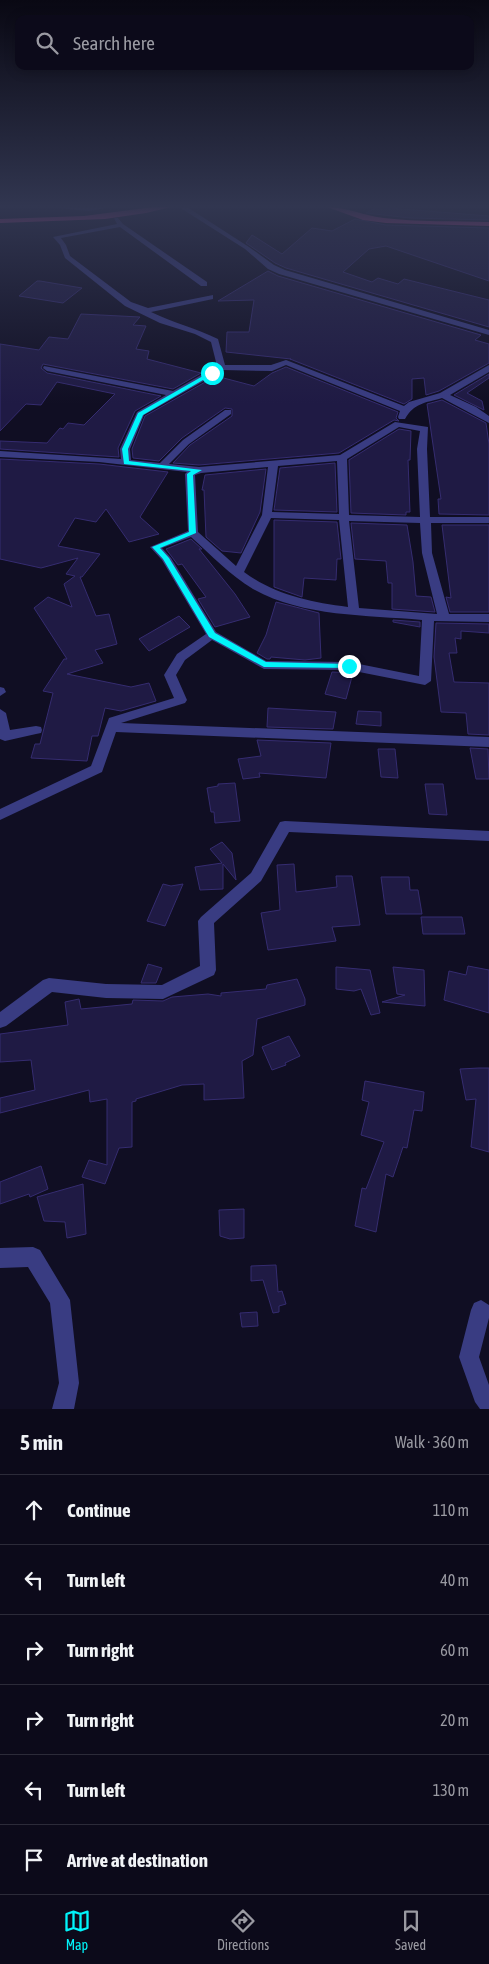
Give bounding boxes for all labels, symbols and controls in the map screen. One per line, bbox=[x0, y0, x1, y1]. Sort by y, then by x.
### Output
search box bbox=[15, 15, 474, 70]
icon: search bbox=[33, 29, 61, 57]
text: Search here bbox=[73, 32, 155, 54]
route start bbox=[201, 362, 224, 385]
route end bbox=[338, 655, 361, 678]
text: 5 min bbox=[20, 1430, 63, 1454]
text: Walk · 360 m bbox=[395, 1433, 469, 1451]
icon: ahead bbox=[20, 1496, 48, 1524]
text: Continue bbox=[67, 1499, 131, 1521]
text: 110 m bbox=[433, 1501, 469, 1519]
icon: left bbox=[20, 1566, 48, 1594]
text: Turn left bbox=[67, 1569, 125, 1591]
text: 40 m bbox=[440, 1571, 469, 1589]
icon: right bbox=[20, 1636, 48, 1664]
text: Turn right bbox=[67, 1639, 134, 1661]
text: 60 m bbox=[440, 1641, 469, 1659]
icon: right bbox=[20, 1706, 48, 1734]
text: Turn right bbox=[67, 1709, 134, 1731]
text: 20 m bbox=[440, 1711, 469, 1729]
icon: left bbox=[20, 1776, 48, 1804]
text: Turn left bbox=[67, 1779, 125, 1801]
text: 130 m bbox=[433, 1781, 469, 1799]
icon: arrive bbox=[20, 1846, 48, 1874]
text: Arrive at destination bbox=[67, 1849, 208, 1871]
tab: Map bbox=[63, 1907, 91, 1953]
tab: Directions bbox=[217, 1907, 269, 1953]
tab: Saved bbox=[395, 1907, 426, 1953]

